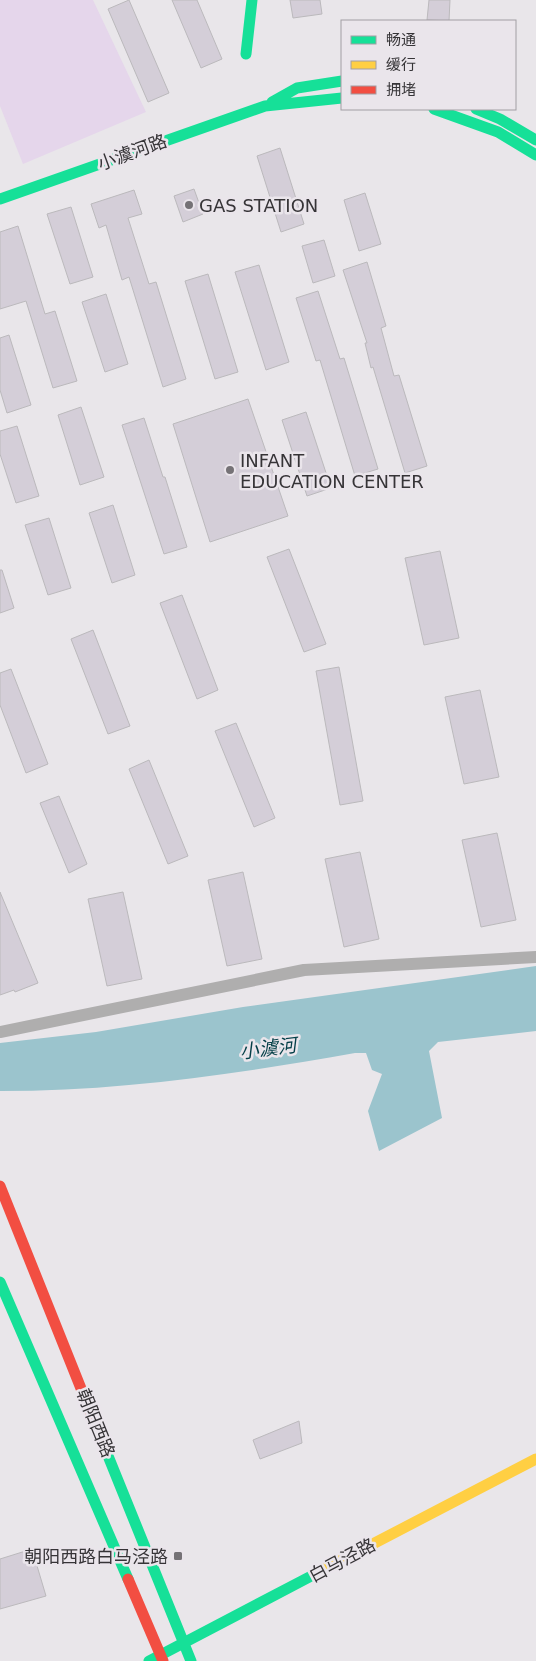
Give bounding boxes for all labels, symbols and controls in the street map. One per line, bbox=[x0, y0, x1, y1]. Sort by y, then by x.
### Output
legend bbox=[341, 20, 516, 110]
text: 畅通 bbox=[386, 31, 416, 49]
text: 缓行 bbox=[386, 56, 416, 74]
text: 拥堵 bbox=[386, 81, 416, 99]
street label: 小澞河路 bbox=[95, 130, 169, 174]
place label: GAS STATION bbox=[199, 195, 318, 216]
marker: GAS STATION bbox=[183, 199, 195, 211]
place label: INFANT EDUCATION CENTER bbox=[240, 450, 424, 492]
marker: INFANT EDUCATION CENTER bbox=[224, 464, 236, 476]
water label: 小澞河 bbox=[238, 1033, 302, 1062]
street label: 朝阳西路 bbox=[73, 1386, 119, 1460]
street label: 白马泾路 bbox=[305, 1534, 379, 1586]
place label: 朝阳西路白马泾路 bbox=[24, 1546, 168, 1567]
marker: 朝阳西路白马泾路 bbox=[172, 1550, 184, 1562]

